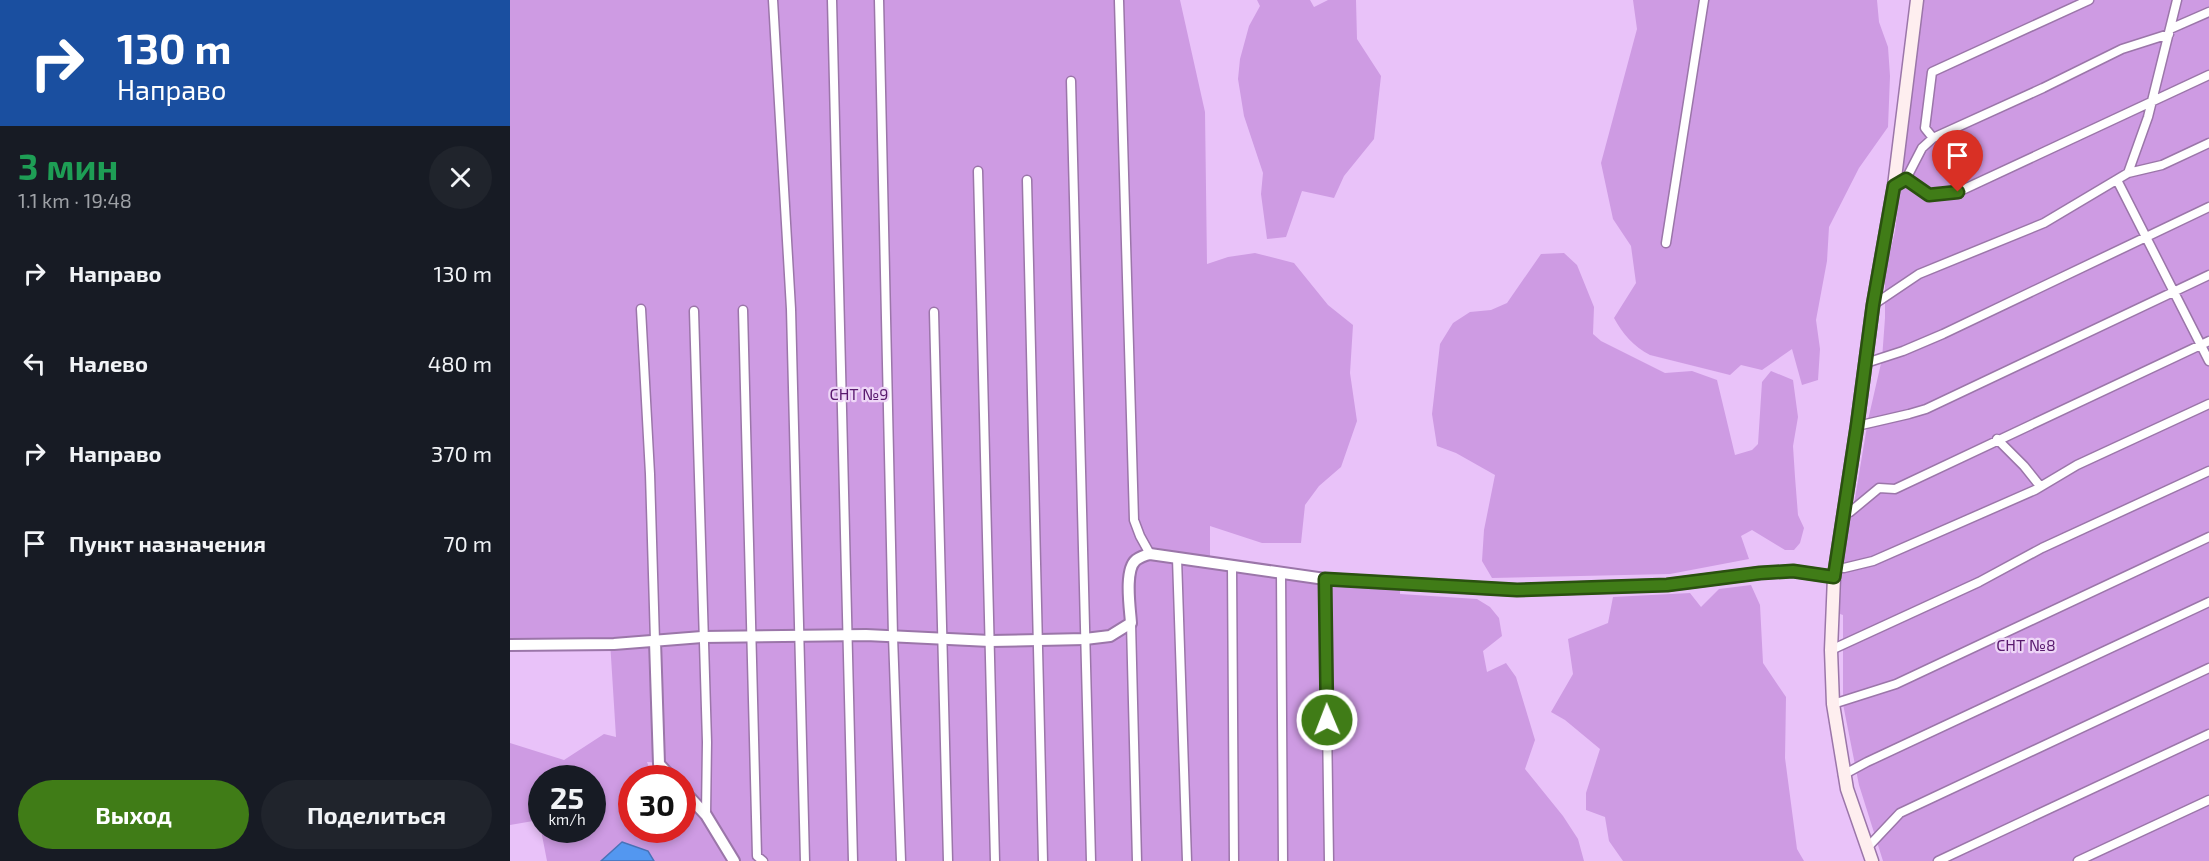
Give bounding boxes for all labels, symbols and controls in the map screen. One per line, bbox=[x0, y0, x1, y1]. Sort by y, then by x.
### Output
text: 130 m bbox=[117, 22, 232, 72]
icon: right bbox=[18, 24, 96, 102]
text: Направо bbox=[117, 73, 226, 105]
pin bbox=[1932, 130, 1983, 192]
icon: arrive bbox=[1941, 139, 1974, 172]
text: 3 мин bbox=[18, 144, 118, 187]
button: close bbox=[429, 146, 492, 209]
text: 1.1 km · 19:48 bbox=[18, 188, 132, 212]
icon: right bbox=[18, 257, 51, 290]
text: Направо bbox=[69, 260, 162, 286]
text: 130 m bbox=[434, 260, 492, 286]
icon: left bbox=[18, 347, 51, 380]
text: Налево bbox=[69, 350, 148, 376]
text: 480 m bbox=[428, 350, 492, 376]
park label: СНТ №9 bbox=[830, 384, 888, 403]
icon: right bbox=[18, 437, 51, 470]
text: Направо bbox=[69, 440, 162, 466]
text: 370 m bbox=[431, 440, 492, 466]
icon: arrive bbox=[18, 527, 51, 560]
text: Пункт назначения bbox=[69, 530, 266, 556]
text: 70 m bbox=[443, 530, 492, 556]
park label: СНТ №8 bbox=[1996, 635, 2056, 654]
position arrow bbox=[1295, 688, 1359, 752]
speed limit sign: 30 bbox=[618, 765, 696, 843]
text: 25 bbox=[550, 779, 584, 815]
button: Выход bbox=[18, 780, 249, 849]
button: Поделиться bbox=[261, 780, 492, 849]
text: km/h bbox=[548, 810, 586, 828]

